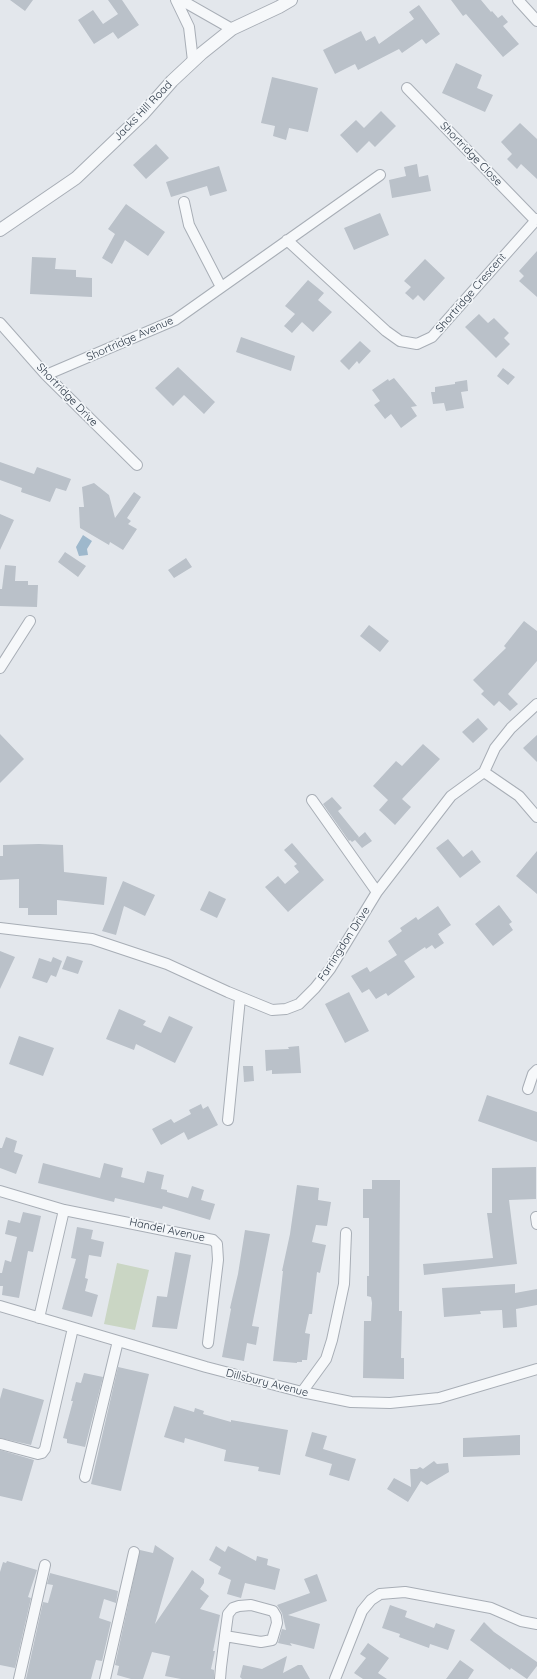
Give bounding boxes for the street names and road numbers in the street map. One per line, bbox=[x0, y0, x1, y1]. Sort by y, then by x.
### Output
street label: Jacks Hill Road bbox=[111, 78, 175, 144]
street label: Shortridge Close bbox=[437, 119, 505, 189]
street label: Shortridge Crescent bbox=[433, 251, 509, 335]
street label: Shortridge Avenue bbox=[84, 314, 176, 364]
street label: Shortridge Drive bbox=[34, 361, 100, 429]
street label: Farringdon Drive bbox=[315, 904, 373, 984]
street label: Handel Avenue bbox=[128, 1216, 206, 1244]
street label: Dillsbury Avenue bbox=[224, 1366, 310, 1400]

